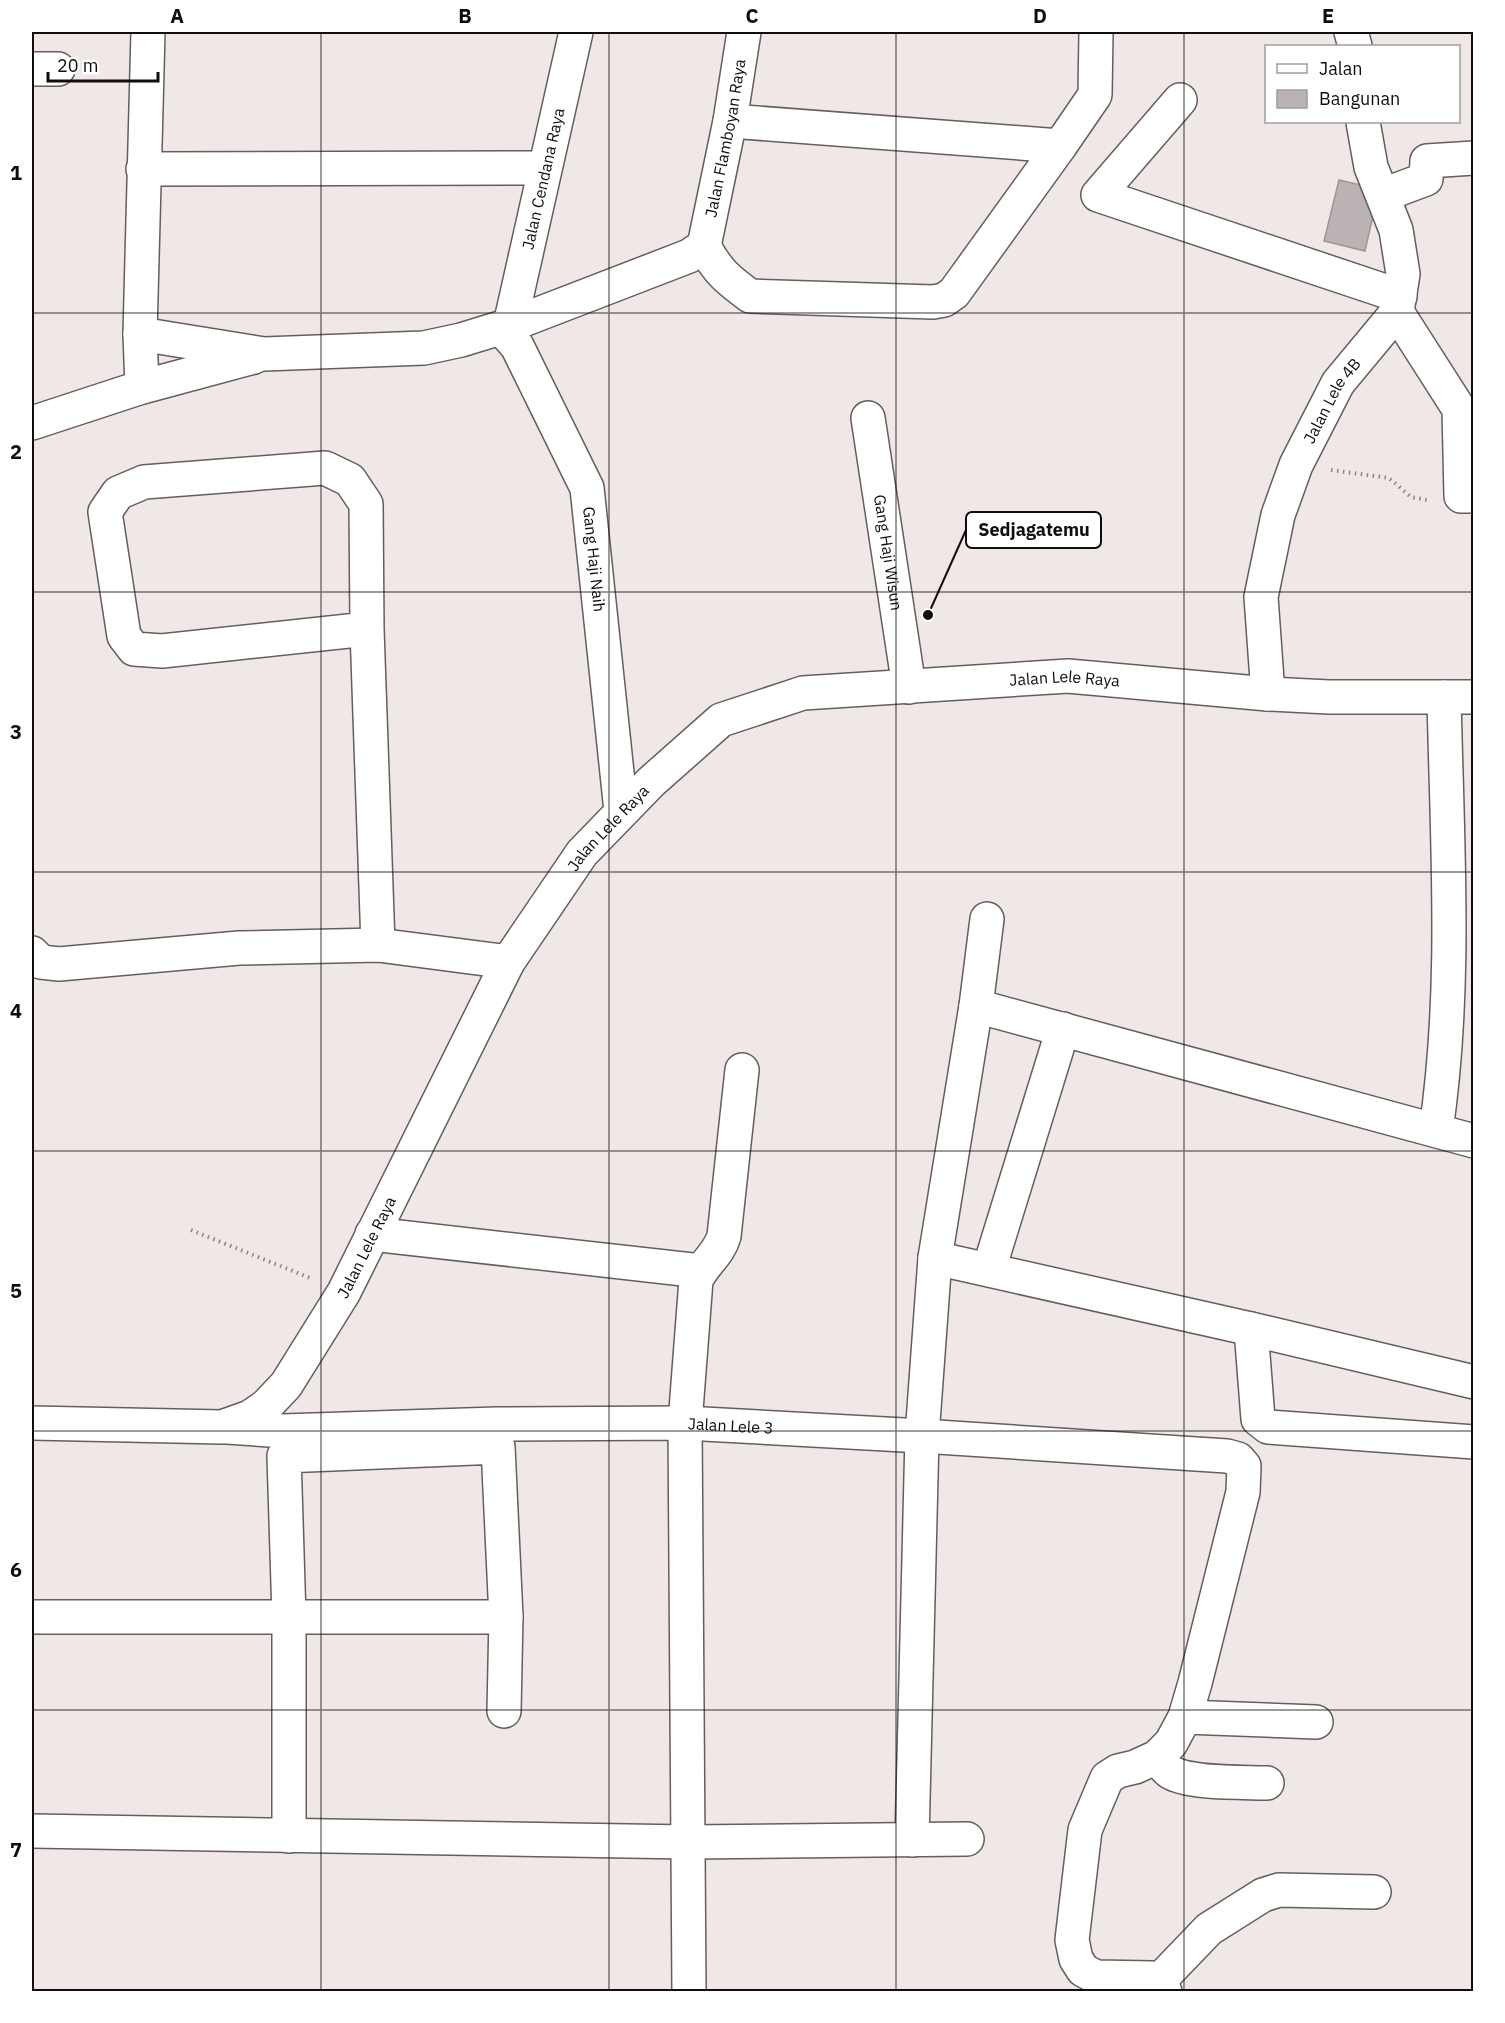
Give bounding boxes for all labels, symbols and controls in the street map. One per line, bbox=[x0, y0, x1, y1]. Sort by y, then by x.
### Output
text: A bbox=[170, 2, 184, 29]
text: B bbox=[458, 2, 472, 29]
text: C bbox=[745, 2, 759, 29]
text: D bbox=[1033, 2, 1047, 29]
text: E bbox=[1322, 2, 1334, 29]
scale bar bbox=[48, 45, 158, 83]
legend bbox=[1265, 45, 1460, 123]
text: 20 m bbox=[57, 54, 99, 77]
street label: Jalan Flamboyan Raya bbox=[700, 57, 750, 219]
text: Jalan bbox=[1319, 57, 1363, 80]
text: Bangunan bbox=[1319, 87, 1400, 110]
street label: Jalan Cendana Raya bbox=[517, 106, 569, 251]
text: 1 bbox=[10, 159, 22, 186]
street label: Jalan Lele 4B bbox=[1299, 354, 1365, 447]
text: 2 bbox=[10, 438, 22, 465]
street label: Gang Haji Wisun bbox=[870, 493, 907, 612]
street label: Gang Haji Naih bbox=[579, 506, 610, 613]
callout: Sedjagatemu bbox=[966, 512, 1101, 548]
text: Sedjagatemu bbox=[978, 518, 1090, 541]
street label: Jalan Lele Raya bbox=[1009, 666, 1121, 691]
text: 3 bbox=[10, 718, 22, 745]
street label: Jalan Lele Raya bbox=[563, 780, 653, 875]
text: 4 bbox=[10, 997, 22, 1024]
street label: Jalan Lele Raya bbox=[333, 1192, 400, 1302]
text: 5 bbox=[10, 1277, 22, 1304]
street label: Jalan Lele 3 bbox=[687, 1413, 774, 1438]
text: 6 bbox=[10, 1556, 22, 1583]
text: 7 bbox=[10, 1836, 22, 1863]

